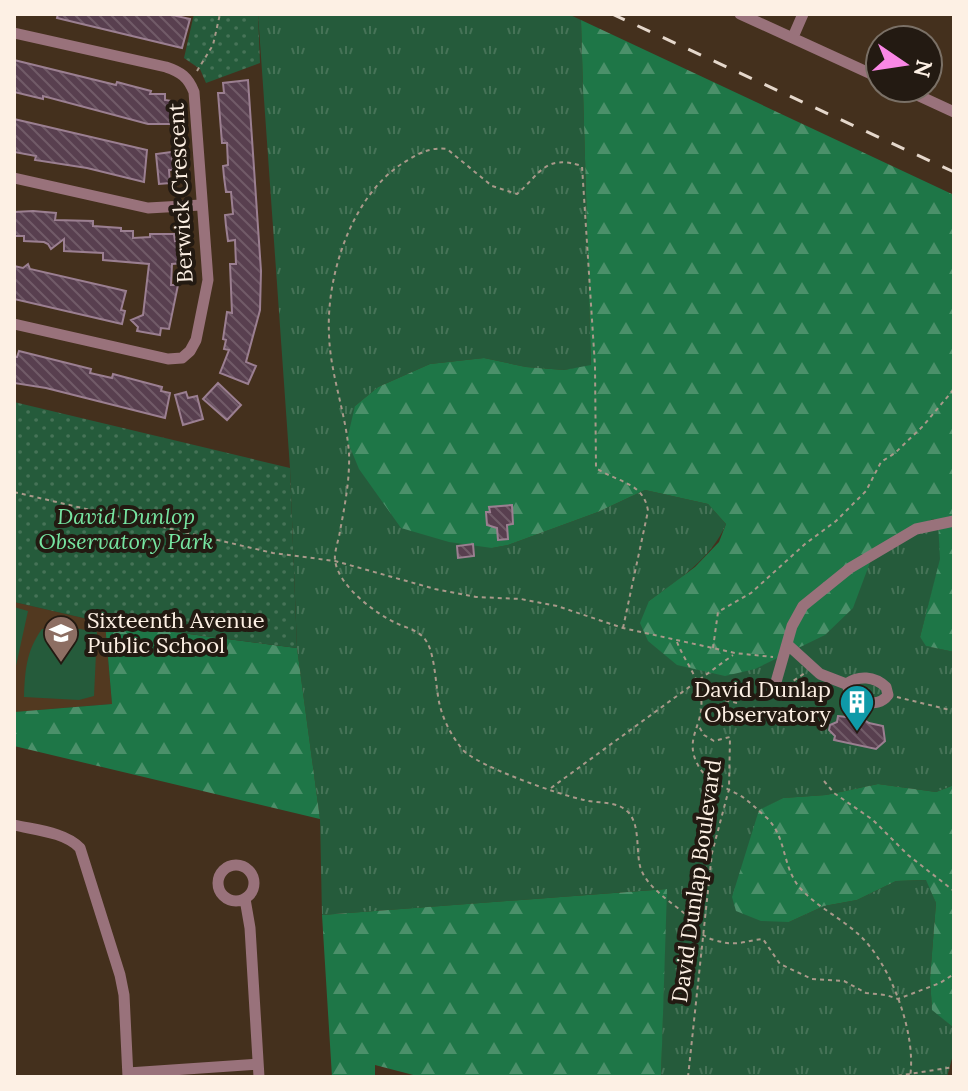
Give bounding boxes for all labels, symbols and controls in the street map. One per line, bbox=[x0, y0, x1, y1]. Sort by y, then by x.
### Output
north arrow bbox=[864, 24, 944, 104]
text: N bbox=[908, 57, 939, 80]
street label: Berwick Crescent bbox=[161, 102, 199, 284]
park label: David Dunlop Observatory Park bbox=[38, 502, 214, 555]
place label: Sixteenth Avenue Public School bbox=[87, 606, 265, 659]
school or university icon: Sixteenth Avenue Public School bbox=[42, 614, 80, 664]
place label: David Dunlap Observatory bbox=[694, 675, 831, 728]
building icon: David Dunlap Observatory bbox=[838, 683, 876, 733]
street label: David Dunlap Boulevard bbox=[665, 758, 727, 1004]

